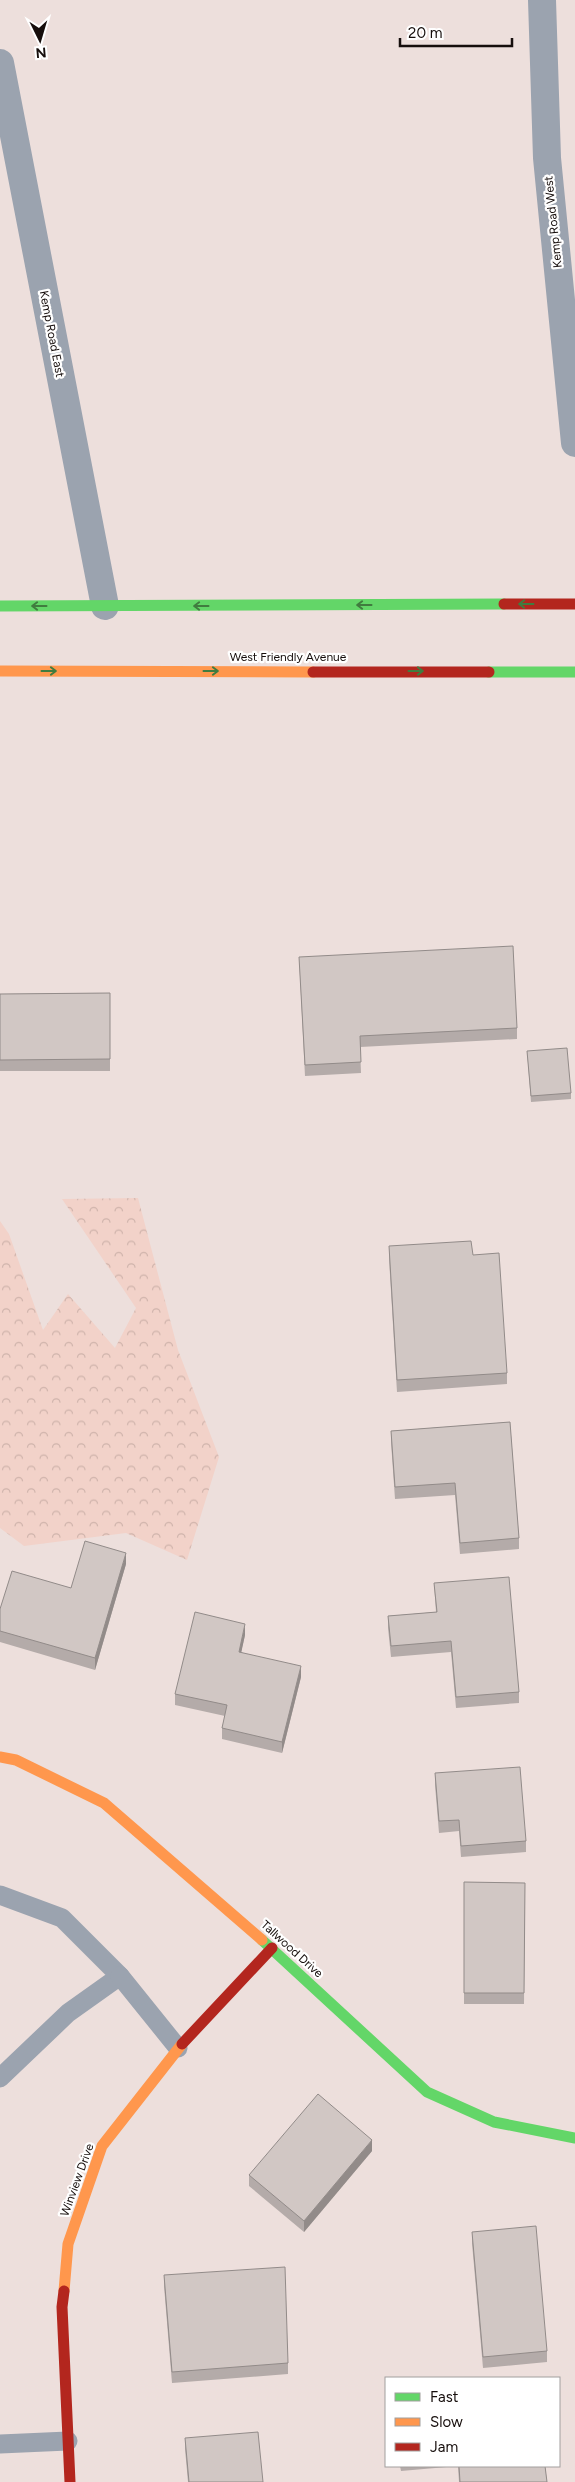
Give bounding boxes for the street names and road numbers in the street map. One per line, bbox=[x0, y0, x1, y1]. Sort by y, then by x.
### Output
street label: Kemp Road West bbox=[541, 175, 565, 269]
street label: Kemp Road East bbox=[37, 289, 67, 379]
street label: West Friendly Avenue bbox=[230, 650, 347, 664]
street label: Tallwood Drive bbox=[258, 1918, 326, 1981]
street label: Winview Drive bbox=[57, 2141, 97, 2218]

